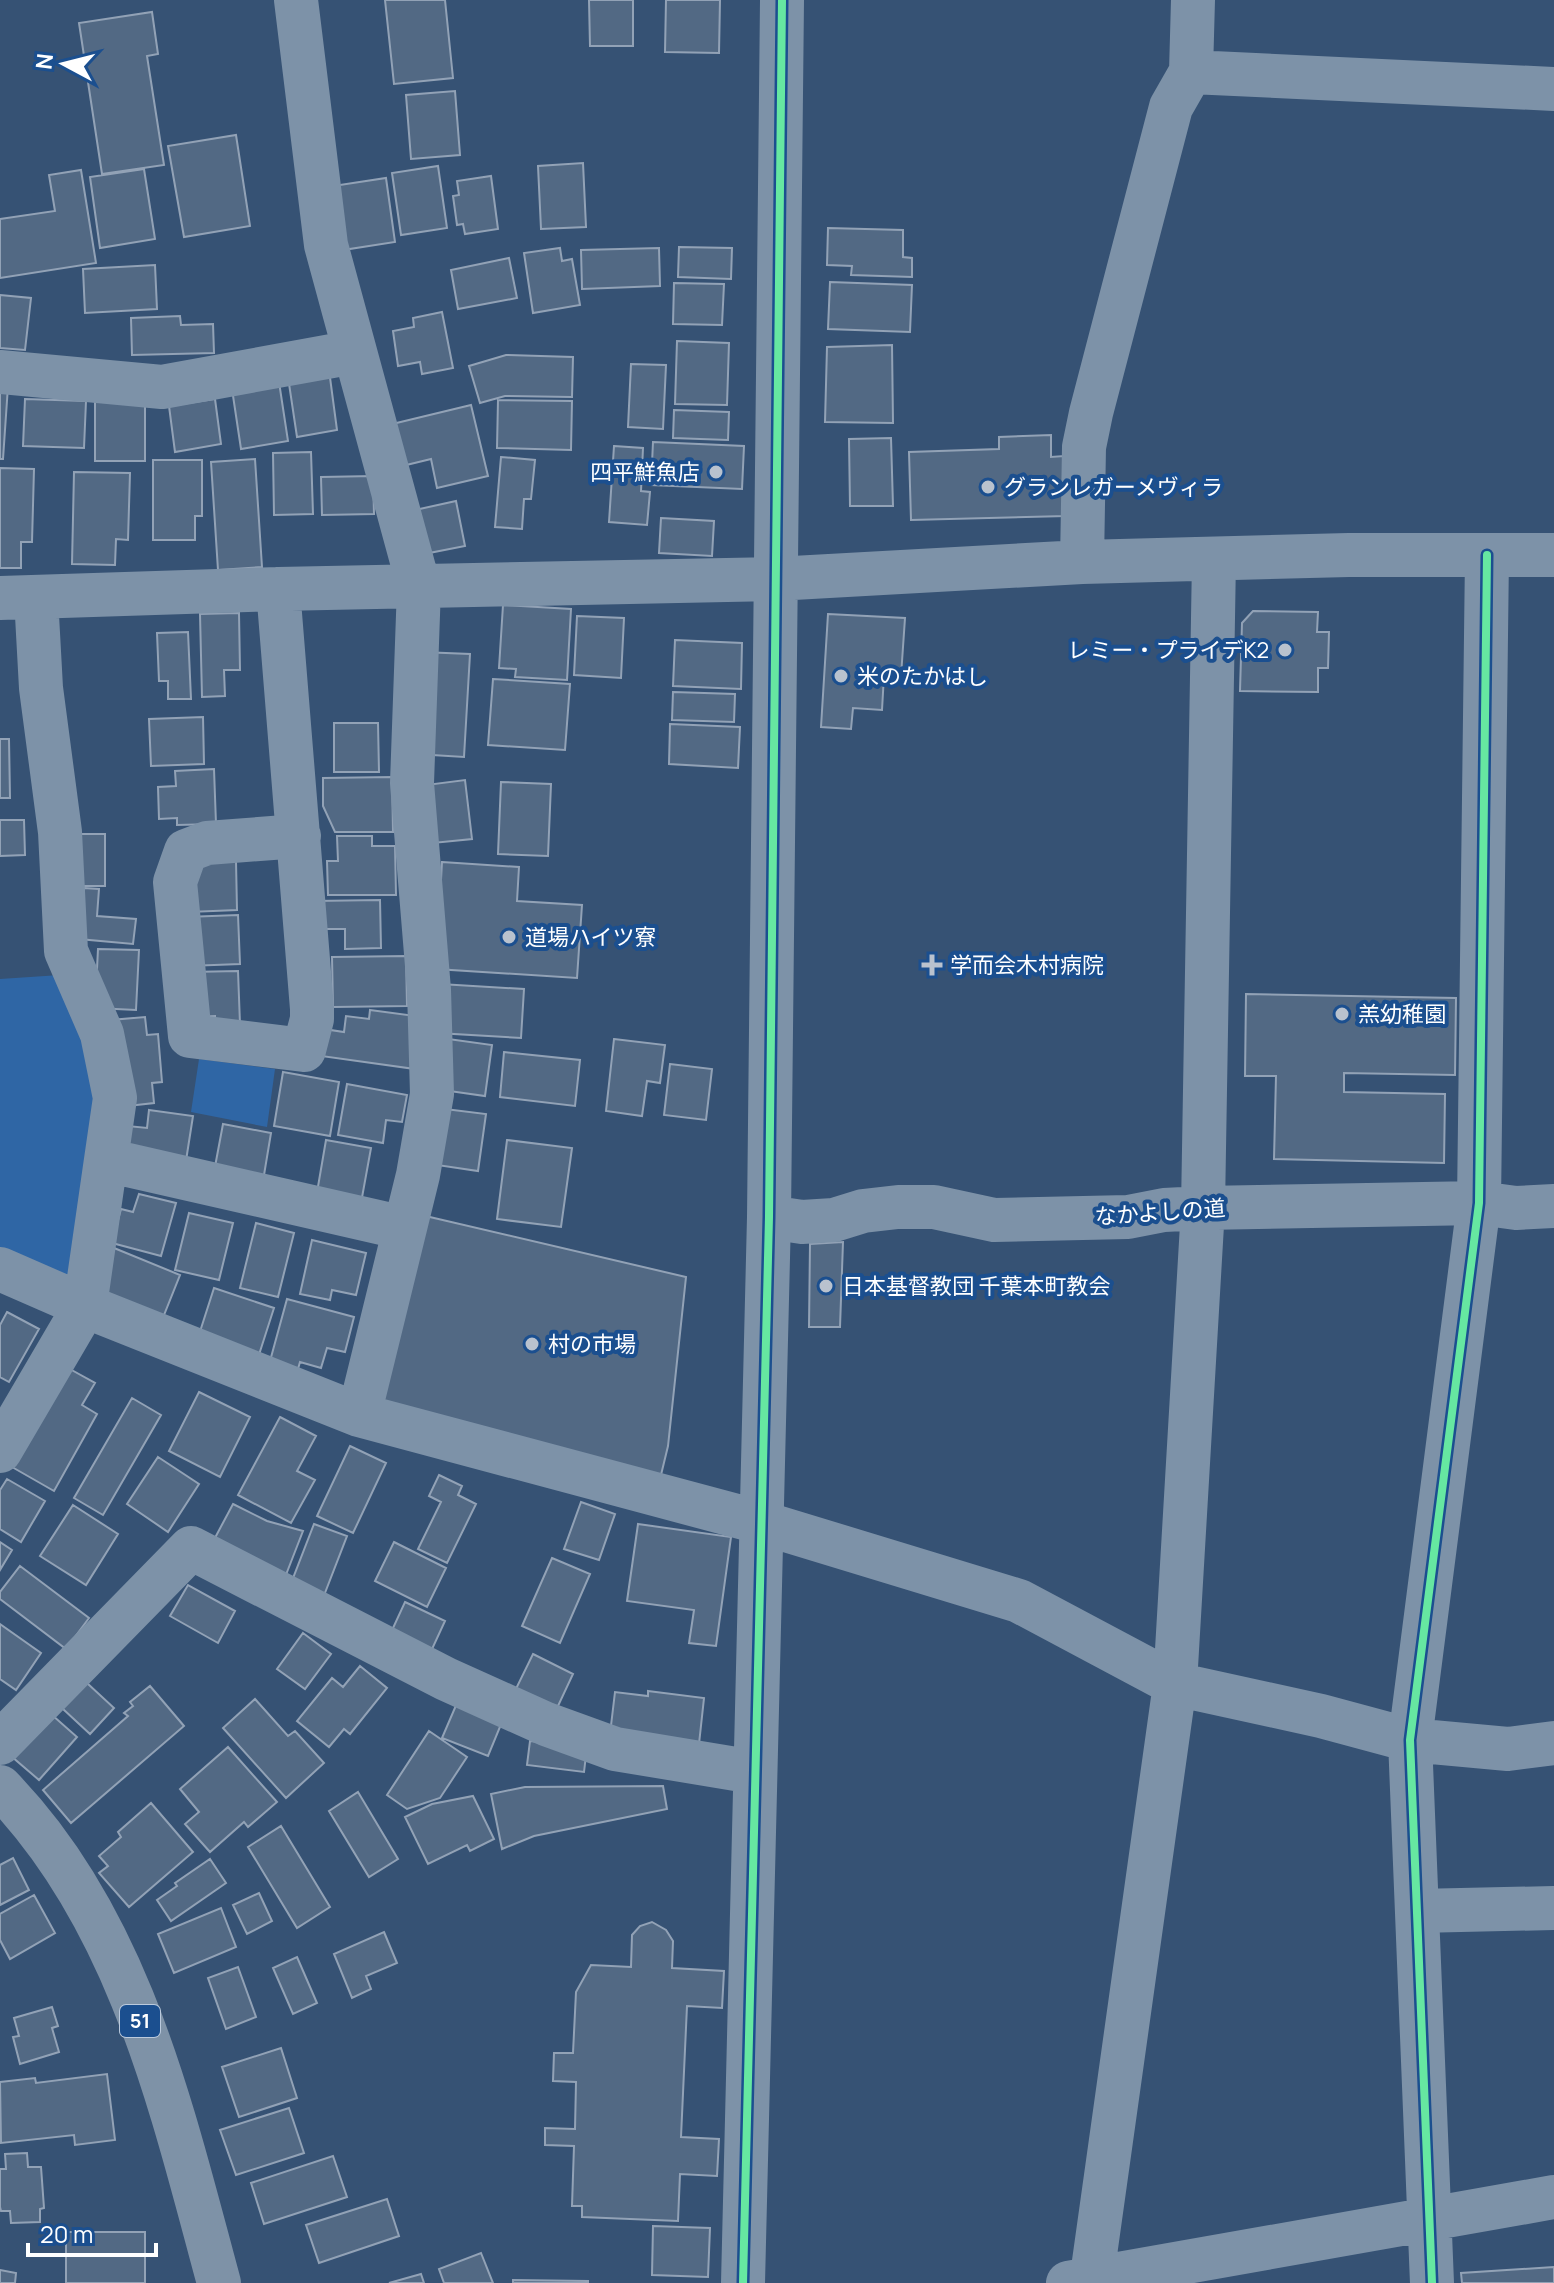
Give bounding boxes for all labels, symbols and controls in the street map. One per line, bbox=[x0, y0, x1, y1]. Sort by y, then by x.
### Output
north arrow bbox=[24, 24, 104, 104]
text: N bbox=[28, 52, 60, 71]
place label: 四平鮮魚店 bbox=[590, 457, 700, 487]
marker: 四平鮮魚店 bbox=[707, 463, 725, 481]
place label: グランレガーメヴィラ bbox=[1004, 472, 1223, 502]
marker: グランレガーメヴィラ bbox=[979, 478, 997, 496]
place label: レミー・プライデK2 bbox=[1067, 635, 1269, 665]
marker: レミー・プライデK2 bbox=[1276, 641, 1294, 659]
place label: 米のたかはし bbox=[857, 661, 988, 691]
marker: 米のたかはし bbox=[832, 667, 850, 685]
place label: 道場ハイツ寮 bbox=[525, 922, 657, 952]
marker: 道場ハイツ寮 bbox=[500, 928, 518, 946]
place label: 学而会木村病院 bbox=[950, 950, 1104, 980]
marker: 学而会木村病院 bbox=[921, 954, 943, 976]
place label: 羔幼稚園 bbox=[1358, 999, 1446, 1029]
marker: 羔幼稚園 bbox=[1333, 1005, 1351, 1023]
street label: なかよしの道 bbox=[1094, 1192, 1226, 1232]
place label: 日本基督教団 千葉本町教会 bbox=[842, 1271, 1110, 1301]
marker: 日本基督教団 千葉本町教会 bbox=[817, 1277, 835, 1295]
place label: 村の市場 bbox=[548, 1329, 636, 1359]
marker: 村の市場 bbox=[523, 1335, 541, 1353]
road number: 51 bbox=[120, 2005, 160, 2037]
scale bar bbox=[28, 2207, 156, 2257]
text: 20 m bbox=[40, 2217, 93, 2250]

